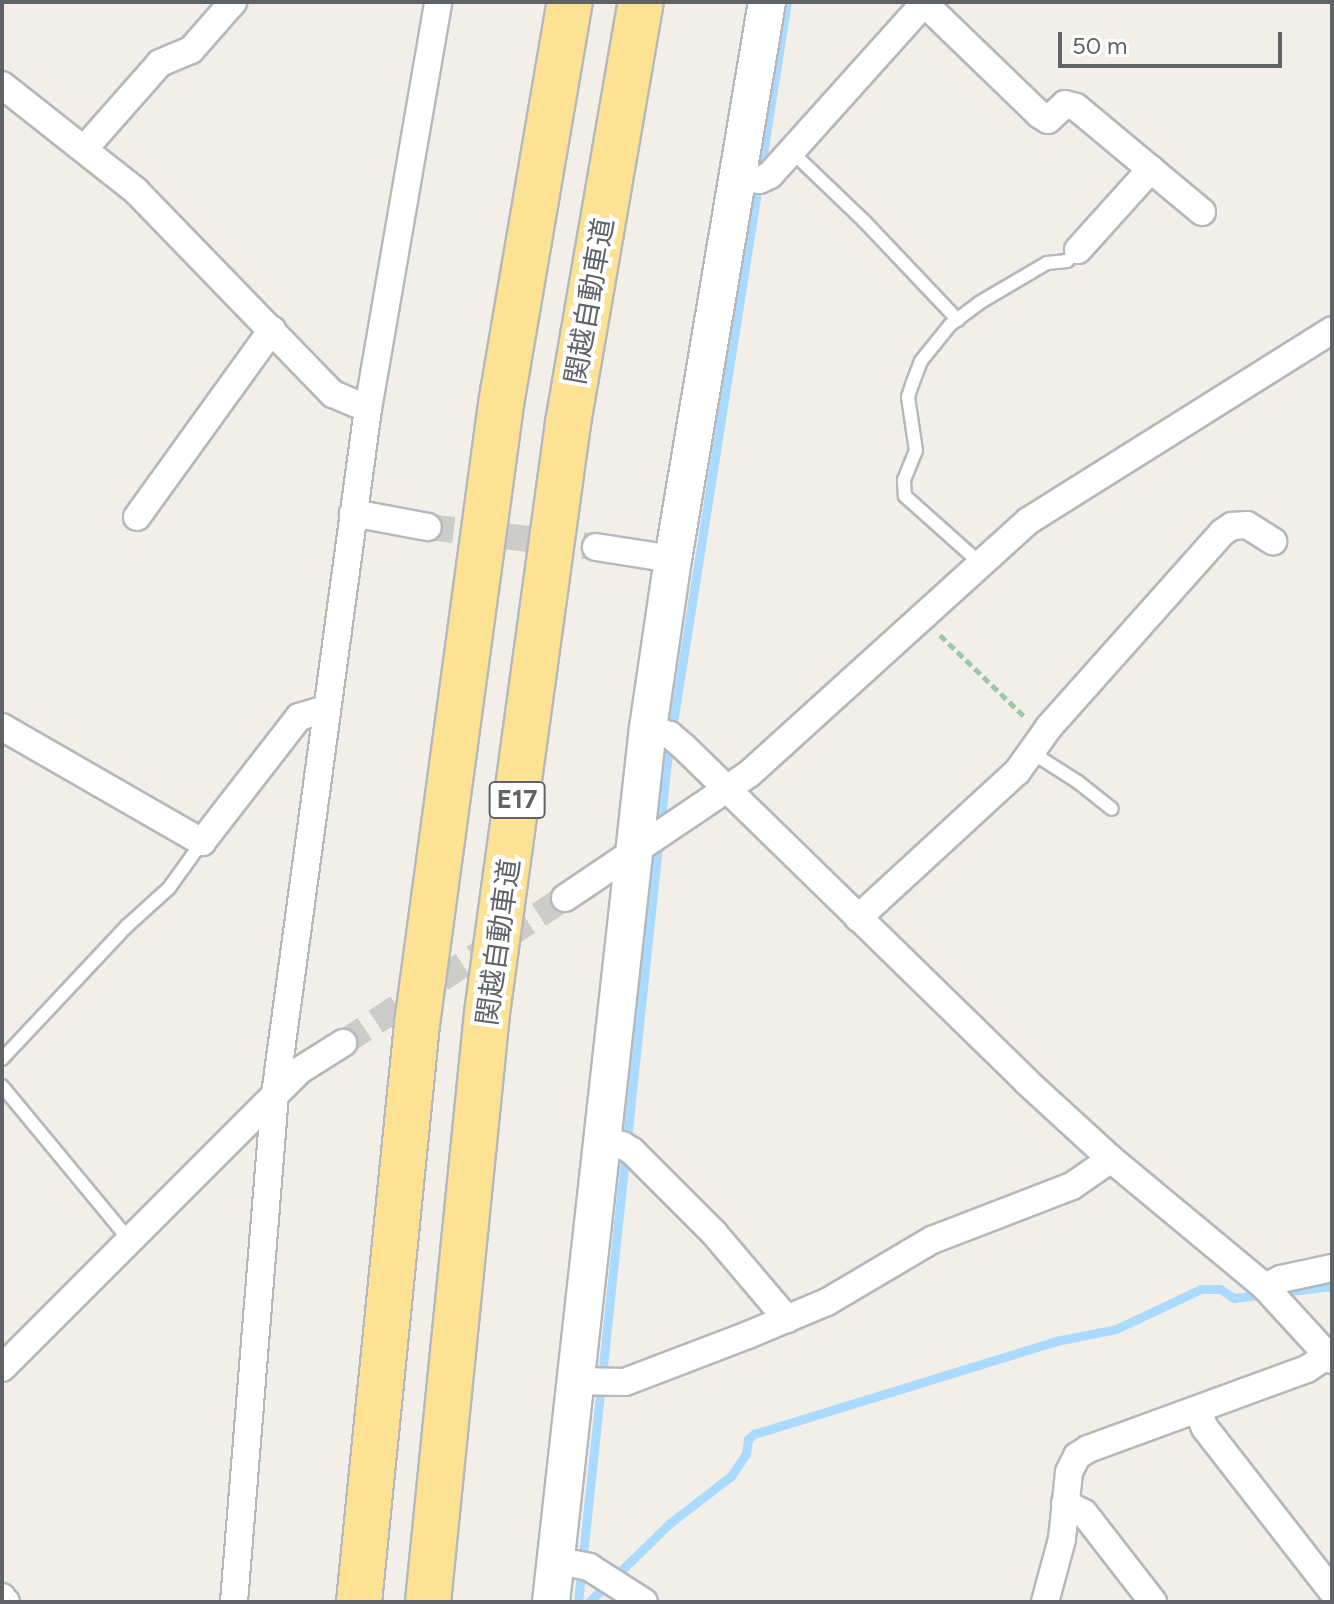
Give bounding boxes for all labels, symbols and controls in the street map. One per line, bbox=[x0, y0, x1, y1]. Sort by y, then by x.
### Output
scale bar bbox=[1062, 16, 1286, 66]
text: 50 m bbox=[1072, 31, 1128, 60]
street label: 関越自動車道 bbox=[558, 215, 620, 387]
road number: E17 bbox=[487, 778, 547, 822]
street label: 関越自動車道 bbox=[470, 856, 526, 1028]

